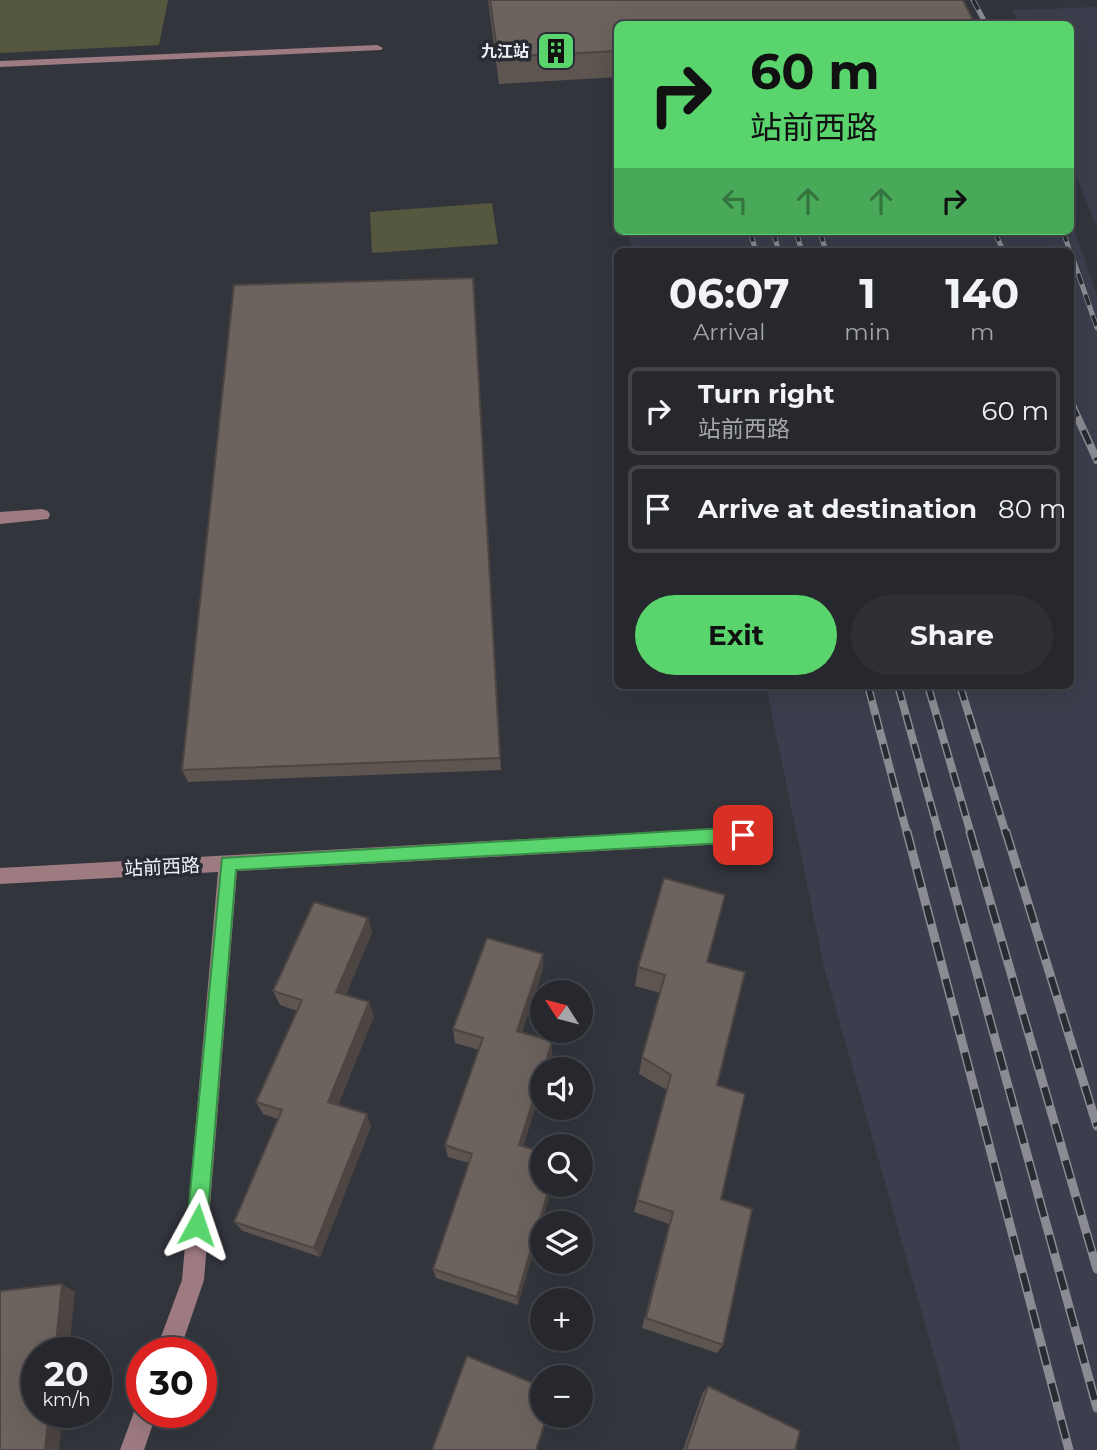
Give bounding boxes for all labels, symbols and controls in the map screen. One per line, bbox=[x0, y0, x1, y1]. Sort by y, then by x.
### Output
building icon: 九江站 bbox=[535, 30, 577, 72]
place label: 九江站 bbox=[481, 42, 529, 61]
text: 60 m bbox=[750, 42, 880, 101]
icon: right bbox=[635, 49, 726, 140]
text: 站前西路 bbox=[750, 108, 878, 147]
icon: left bbox=[716, 182, 754, 220]
icon: ahead bbox=[789, 182, 827, 220]
icon: ahead bbox=[862, 182, 900, 220]
icon: right bbox=[935, 182, 973, 220]
text: 06:07 bbox=[669, 267, 790, 319]
text: 1 bbox=[859, 267, 876, 319]
text: 140 bbox=[945, 267, 1019, 319]
text: Arrival bbox=[693, 318, 765, 346]
text: min bbox=[844, 318, 890, 346]
text: m bbox=[970, 318, 994, 346]
text: Turn right bbox=[698, 378, 834, 410]
icon: right bbox=[639, 392, 677, 430]
text: 60 m bbox=[982, 395, 1049, 427]
text: 站前西路 bbox=[698, 415, 790, 443]
icon: arrive bbox=[639, 490, 677, 528]
text: Arrive at destination bbox=[698, 493, 977, 525]
text: 80 m bbox=[998, 493, 1066, 525]
button: Exit bbox=[635, 595, 837, 675]
button: Share bbox=[851, 595, 1053, 675]
pin bbox=[713, 805, 773, 865]
icon: arrive bbox=[724, 816, 762, 854]
street label: 站前西路 bbox=[123, 854, 201, 880]
north arrow bbox=[530, 980, 593, 1043]
map controls bbox=[530, 980, 593, 1428]
button: sound bbox=[530, 1057, 593, 1120]
button: search bbox=[530, 1134, 593, 1197]
position arrow bbox=[160, 1188, 234, 1262]
button: layers bbox=[530, 1211, 593, 1274]
button: + bbox=[530, 1288, 593, 1351]
speed limit sign: 30 bbox=[126, 1337, 217, 1428]
text: 20 bbox=[44, 1352, 89, 1395]
button: − bbox=[530, 1365, 593, 1428]
text: km/h bbox=[42, 1389, 91, 1411]

